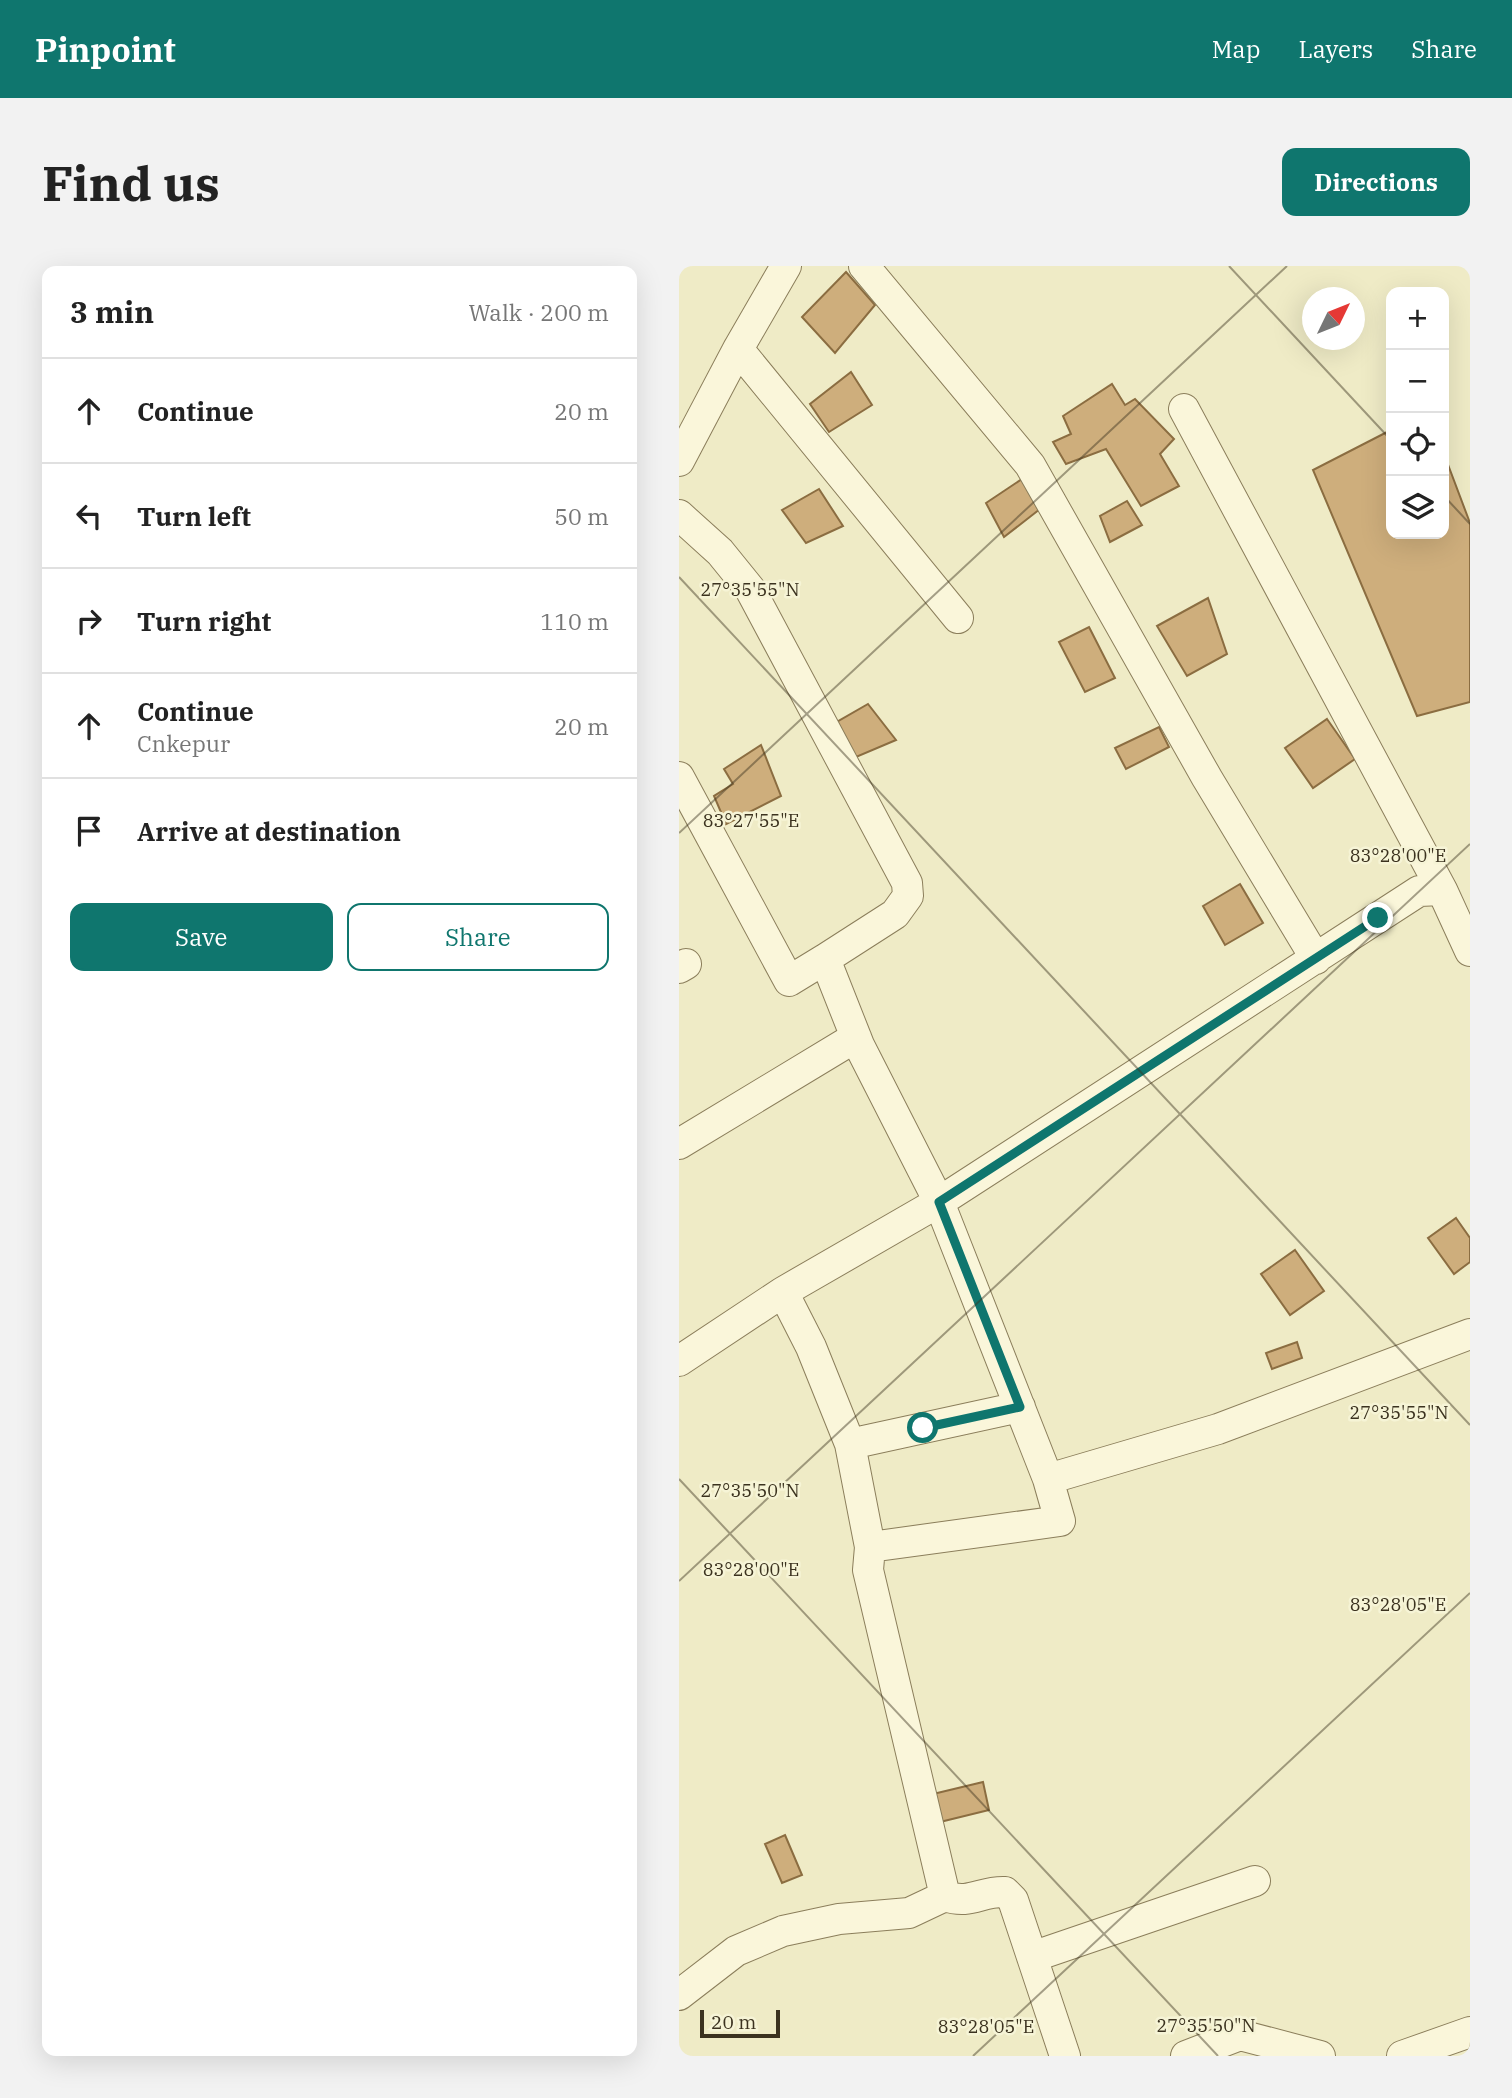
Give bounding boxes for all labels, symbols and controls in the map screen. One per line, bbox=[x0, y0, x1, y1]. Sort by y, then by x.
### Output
text: Pinpoint bbox=[35, 28, 176, 71]
text: Map bbox=[1212, 33, 1260, 65]
text: Layers bbox=[1298, 33, 1373, 65]
text: Share bbox=[1411, 33, 1477, 65]
button: Directions bbox=[1282, 148, 1470, 216]
text: Find us bbox=[42, 151, 220, 214]
north arrow bbox=[1302, 287, 1365, 350]
map controls bbox=[1386, 287, 1449, 539]
button: + bbox=[1386, 287, 1449, 350]
text: 3 min bbox=[70, 292, 154, 331]
text: Walk · 200 m bbox=[468, 297, 609, 327]
button: − bbox=[1386, 350, 1449, 413]
icon: ahead bbox=[70, 392, 108, 430]
text: Continue bbox=[137, 394, 254, 428]
text: 20 m bbox=[554, 396, 609, 426]
button: locate bbox=[1386, 413, 1449, 476]
button: layers bbox=[1386, 476, 1449, 539]
icon: left bbox=[70, 497, 108, 535]
text: Turn left bbox=[137, 499, 251, 533]
text: 50 m bbox=[554, 501, 609, 531]
text: 27°35'55"N bbox=[701, 578, 800, 601]
icon: right bbox=[70, 602, 108, 640]
text: Turn right bbox=[137, 604, 271, 638]
text: 110 m bbox=[540, 606, 609, 636]
text: Continue bbox=[137, 694, 254, 728]
icon: ahead bbox=[70, 707, 108, 745]
text: 20 m bbox=[554, 711, 609, 741]
text: Cnkepur bbox=[137, 728, 230, 758]
text: 83°27'55"E bbox=[703, 809, 799, 832]
icon: arrive bbox=[70, 812, 108, 850]
text: Arrive at destination bbox=[137, 814, 401, 848]
text: 83°28'00"E bbox=[1350, 844, 1446, 867]
route end bbox=[1362, 902, 1393, 933]
button: Save bbox=[70, 903, 333, 971]
button: Share bbox=[347, 903, 609, 971]
text: 27°35'55"N bbox=[1350, 1401, 1449, 1424]
route start bbox=[907, 1412, 938, 1443]
text: 27°35'50"N bbox=[701, 1479, 800, 1502]
text: 83°28'00"E bbox=[703, 1558, 799, 1581]
text: 83°28'05"E bbox=[1350, 1593, 1446, 1616]
scale bar bbox=[700, 2007, 781, 2039]
text: 20 m bbox=[711, 2010, 756, 2034]
text: 27°35'50"N bbox=[1157, 2014, 1256, 2037]
text: 83°28'05"E bbox=[938, 2015, 1034, 2038]

